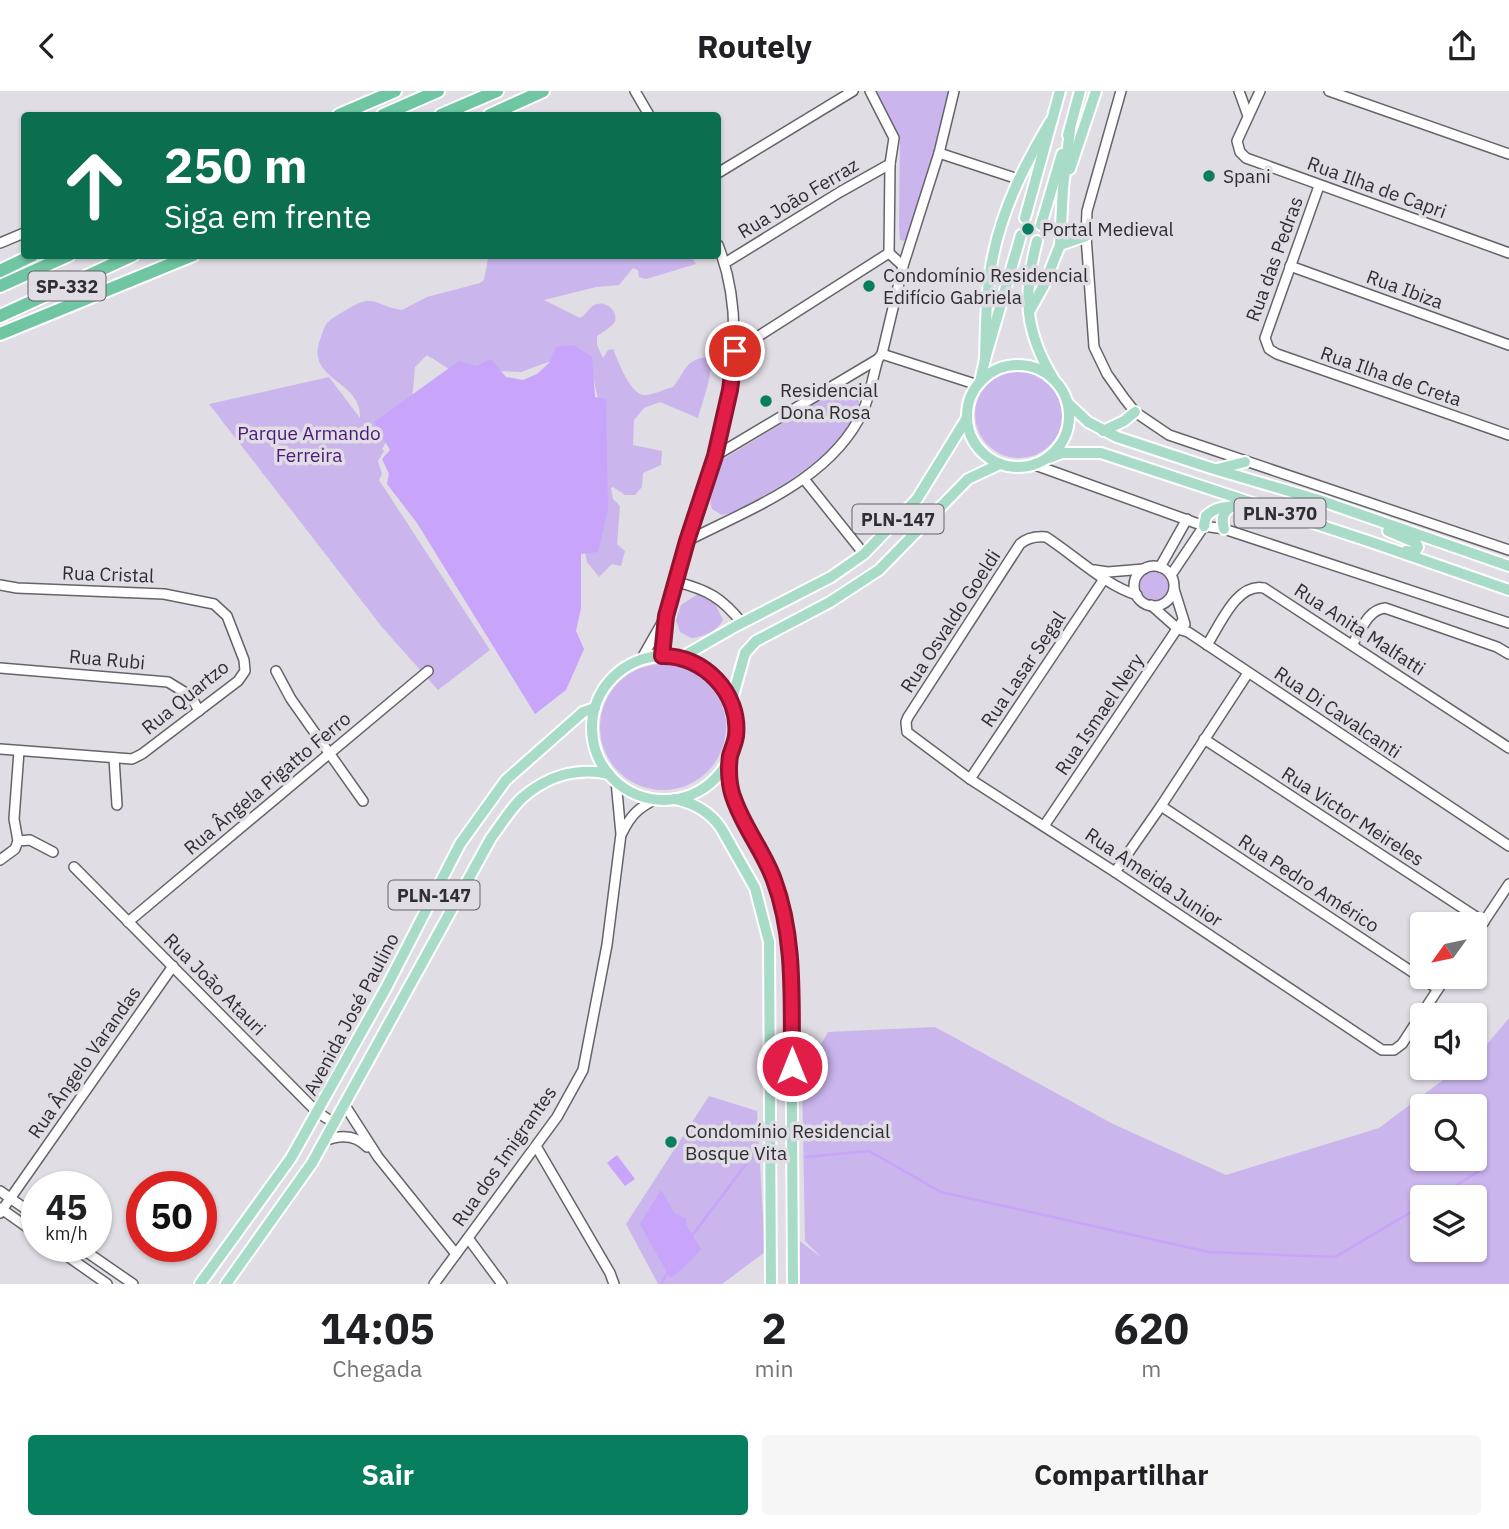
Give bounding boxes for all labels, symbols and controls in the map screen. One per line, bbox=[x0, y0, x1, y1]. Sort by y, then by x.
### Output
text: Routely bbox=[697, 25, 812, 67]
icon: back bbox=[28, 27, 66, 65]
icon: share bbox=[1443, 27, 1481, 65]
text: 250 m bbox=[164, 133, 308, 196]
icon: ahead bbox=[49, 140, 140, 231]
street label: Rua Ilha de Capri bbox=[1304, 151, 1450, 223]
street label: Rua João Ferraz bbox=[733, 152, 863, 243]
place label: Spani bbox=[1223, 164, 1271, 188]
marker: Spani bbox=[1201, 168, 1217, 184]
street label: Rua das Pedras bbox=[1240, 193, 1308, 325]
text: Siga em frente bbox=[164, 195, 371, 237]
place label: Portal Medieval bbox=[1042, 217, 1174, 241]
marker: Portal Medieval bbox=[1020, 221, 1036, 237]
place label: Condomínio Residencial Edifício Gabriela bbox=[883, 263, 1088, 309]
street label: Rua Ibiza bbox=[1363, 264, 1447, 314]
road number: SP-332 bbox=[28, 271, 106, 301]
marker: Condomínio Residencial Edifício Gabriela bbox=[861, 278, 877, 294]
pin bbox=[705, 321, 765, 381]
icon: arrive bbox=[716, 332, 754, 370]
street label: Rua Ilha de Creta bbox=[1317, 341, 1465, 411]
place label: Residencial Dona Rosa bbox=[780, 378, 878, 424]
marker: Residencial Dona Rosa bbox=[758, 393, 774, 409]
park label: Parque Armando Ferreira bbox=[237, 421, 381, 467]
road number: PLN-370 bbox=[1234, 499, 1326, 527]
road number: PLN-147 bbox=[852, 505, 944, 533]
street label: Rua Osvaldo Goeldi bbox=[895, 545, 1005, 697]
street label: Rua Cristal bbox=[61, 560, 155, 588]
street label: Rua Anita Malfatti bbox=[1290, 578, 1430, 680]
street label: Rua Lasar Segal bbox=[975, 606, 1071, 732]
street label: Rua Rubi bbox=[68, 644, 146, 674]
street label: Rua Ismael Nery bbox=[1049, 648, 1149, 779]
street label: Rua Quartzo bbox=[137, 655, 233, 739]
street label: Rua Di Cavalcanti bbox=[1270, 661, 1406, 763]
street label: Rua Ângela Pigatto Ferro bbox=[179, 706, 355, 860]
street label: Rua Victor Meireles bbox=[1277, 761, 1429, 871]
street label: Rua Ameida Junior bbox=[1081, 822, 1227, 932]
street label: Rua Pedro Américo bbox=[1234, 828, 1384, 938]
road number: PLN-147 bbox=[388, 881, 480, 909]
north arrow bbox=[1410, 912, 1488, 989]
map controls bbox=[1410, 912, 1487, 1262]
street label: Rua João Atauri bbox=[159, 928, 271, 1040]
street label: Avenida José Paulino bbox=[298, 929, 404, 1099]
street label: Rua Ângelo Varandas bbox=[22, 981, 146, 1143]
button: sound bbox=[1410, 1003, 1487, 1080]
position arrow bbox=[755, 1029, 829, 1103]
street label: Rua dos Imigrantes bbox=[447, 1081, 561, 1231]
button: search bbox=[1410, 1094, 1487, 1171]
place label: Condomínio Residencial Bosque Vita bbox=[685, 1119, 890, 1165]
marker: Condomínio Residencial Bosque Vita bbox=[663, 1134, 679, 1150]
speed limit sign: 50 bbox=[126, 1171, 217, 1262]
text: 45 bbox=[45, 1184, 88, 1230]
button: layers bbox=[1410, 1185, 1487, 1262]
text: km/h bbox=[45, 1222, 88, 1245]
text: 14:05 bbox=[320, 1301, 435, 1356]
text: 2 bbox=[761, 1301, 787, 1356]
text: 620 bbox=[1113, 1301, 1189, 1356]
text: Chegada bbox=[332, 1353, 422, 1383]
text: min bbox=[755, 1353, 793, 1383]
text: m bbox=[1141, 1353, 1161, 1383]
button: Sair bbox=[28, 1435, 748, 1515]
button: Compartilhar bbox=[762, 1435, 1481, 1515]

